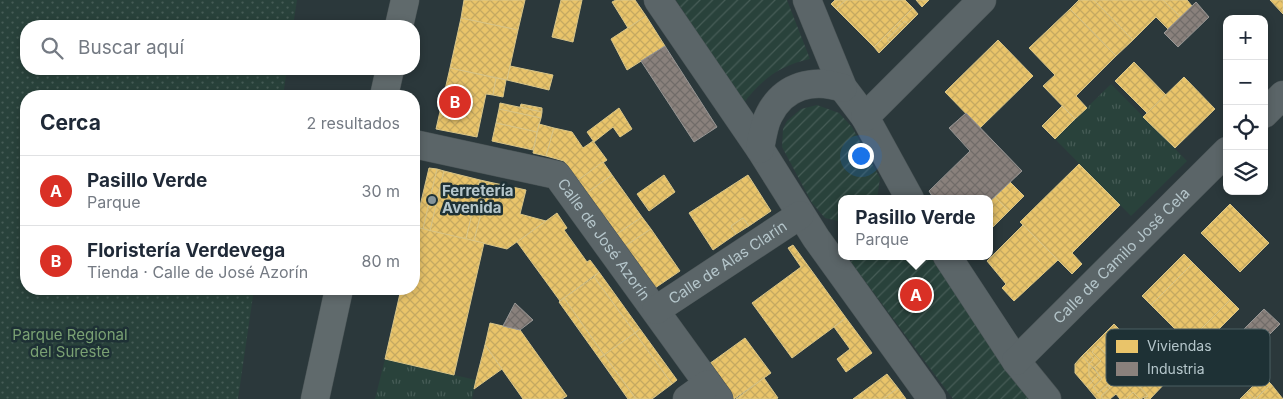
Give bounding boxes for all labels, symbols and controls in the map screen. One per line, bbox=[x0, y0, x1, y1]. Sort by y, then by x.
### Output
map controls bbox=[1223, 15, 1268, 195]
button: + bbox=[1223, 15, 1268, 60]
search box bbox=[20, 20, 420, 75]
icon: search bbox=[38, 34, 66, 62]
text: Buscar aquí bbox=[78, 36, 184, 59]
button: − bbox=[1223, 60, 1268, 105]
pin: B bbox=[439, 83, 471, 121]
button: locate bbox=[1223, 105, 1268, 150]
text: Cerca bbox=[40, 110, 101, 135]
text: 2 resultados bbox=[307, 113, 400, 133]
your location bbox=[848, 143, 874, 169]
button: layers bbox=[1223, 150, 1268, 195]
text: Pasillo Verde bbox=[87, 169, 207, 192]
street label: Calle de José Azorín bbox=[554, 175, 655, 304]
text: A bbox=[50, 181, 62, 201]
text: 30 m bbox=[362, 181, 400, 201]
place label: Ferretería Avenida bbox=[442, 181, 513, 217]
street label: Calle de Camilo José Cela bbox=[1049, 184, 1194, 328]
text: Parque bbox=[87, 192, 141, 212]
marker: Ferretería Avenida bbox=[426, 194, 438, 206]
popup bbox=[838, 195, 993, 260]
text: Pasillo Verde bbox=[855, 206, 976, 229]
street label: Calle de Alas Clarín bbox=[665, 216, 790, 308]
text: Parque bbox=[855, 229, 909, 249]
text: Floristería Verdevega bbox=[87, 239, 285, 262]
text: B bbox=[51, 251, 61, 271]
text: 80 m bbox=[361, 251, 400, 271]
text: Tienda · Calle de José Azorín bbox=[87, 262, 308, 282]
pin: A bbox=[900, 276, 932, 314]
park label: Parque Regional del Sureste bbox=[12, 325, 128, 361]
legend bbox=[1106, 329, 1270, 386]
text: Viviendas bbox=[1147, 337, 1212, 354]
text: Industria bbox=[1147, 360, 1205, 377]

